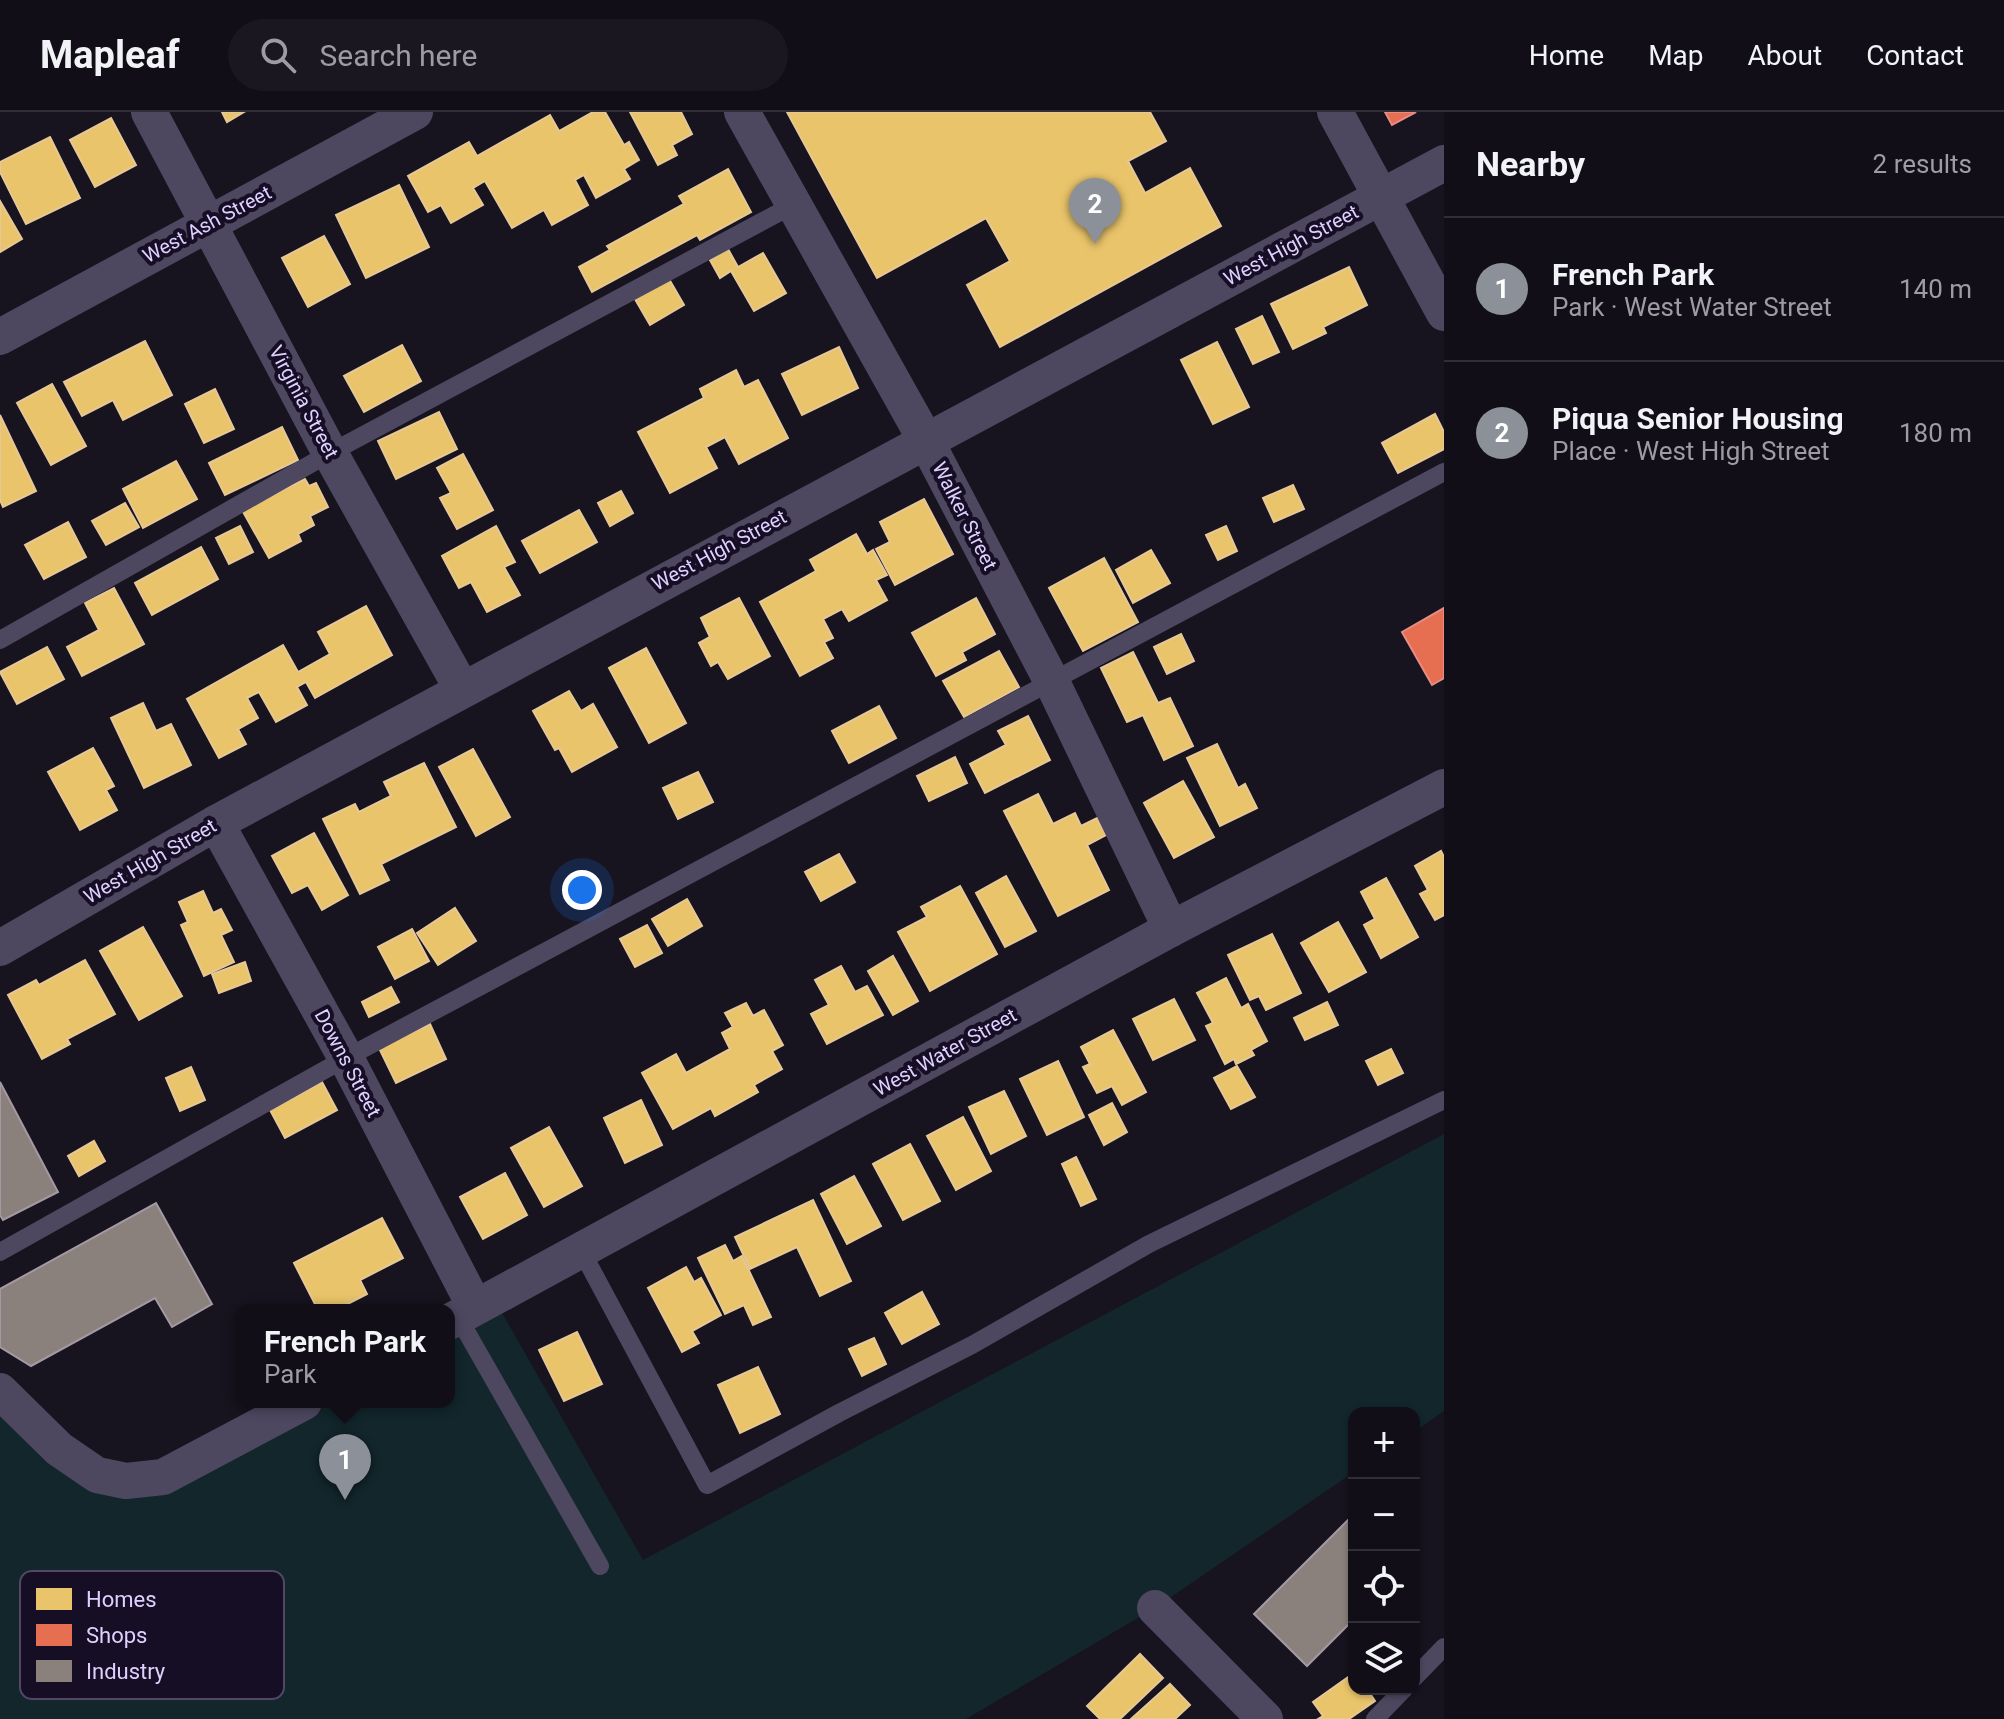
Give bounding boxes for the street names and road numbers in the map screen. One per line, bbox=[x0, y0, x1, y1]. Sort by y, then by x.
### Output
street label: West Ash Street bbox=[139, 180, 275, 268]
street label: West High Street bbox=[1220, 199, 1362, 291]
street label: Virginia Street bbox=[264, 341, 344, 463]
street label: Walker Street bbox=[927, 458, 1003, 574]
street label: West High Street bbox=[648, 504, 790, 596]
street label: West High Street bbox=[79, 813, 221, 909]
street label: West Water Street bbox=[869, 1003, 1021, 1101]
street label: Downs Street bbox=[310, 1005, 386, 1121]

